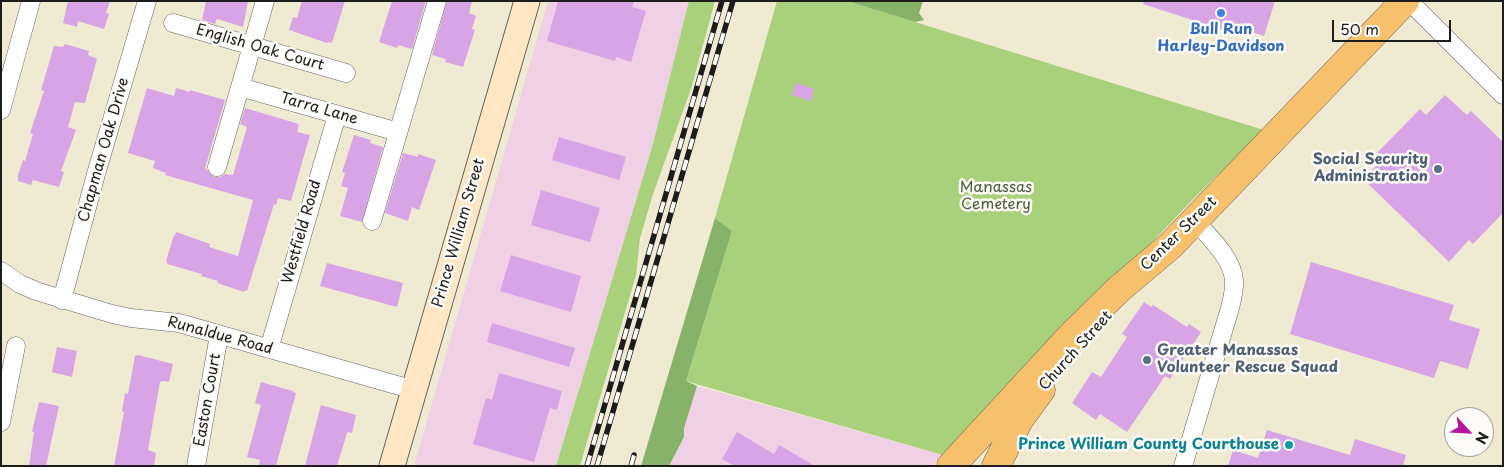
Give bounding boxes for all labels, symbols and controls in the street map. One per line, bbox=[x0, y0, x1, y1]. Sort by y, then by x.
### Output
marker: Bull Run Harley-Davidson bbox=[1215, 7, 1227, 19]
scale bar bbox=[1334, 10, 1453, 42]
text: 50 m bbox=[1340, 17, 1379, 40]
street label: English Oak Court bbox=[194, 21, 326, 75]
place label: Bull Run Harley-Davidson bbox=[1158, 21, 1284, 56]
street label: Chapman Oak Drive bbox=[75, 76, 133, 224]
street label: Tarra Lane bbox=[278, 89, 360, 129]
place label: Social Security Administration bbox=[1313, 151, 1428, 186]
street label: Prince William Street bbox=[429, 156, 489, 310]
marker: Social Security Administration bbox=[1432, 163, 1444, 175]
street label: Westfield Road bbox=[279, 178, 325, 286]
park label: Manassas Cemetery bbox=[960, 179, 1032, 214]
street label: Center Street bbox=[1137, 193, 1221, 275]
street label: Church Street bbox=[1035, 307, 1117, 395]
street label: Runaldue Road bbox=[165, 313, 275, 359]
place label: Greater Manassas Volunteer Rescue Squad bbox=[1157, 342, 1338, 377]
street label: Easton Court bbox=[191, 352, 225, 448]
marker: Greater Manassas Volunteer Rescue Squad bbox=[1141, 354, 1153, 366]
north arrow bbox=[1444, 407, 1494, 457]
text: N bbox=[1470, 429, 1494, 448]
place label: Prince William County Courthouse bbox=[1018, 436, 1279, 454]
marker: Prince William County Courthouse bbox=[1283, 439, 1295, 451]

